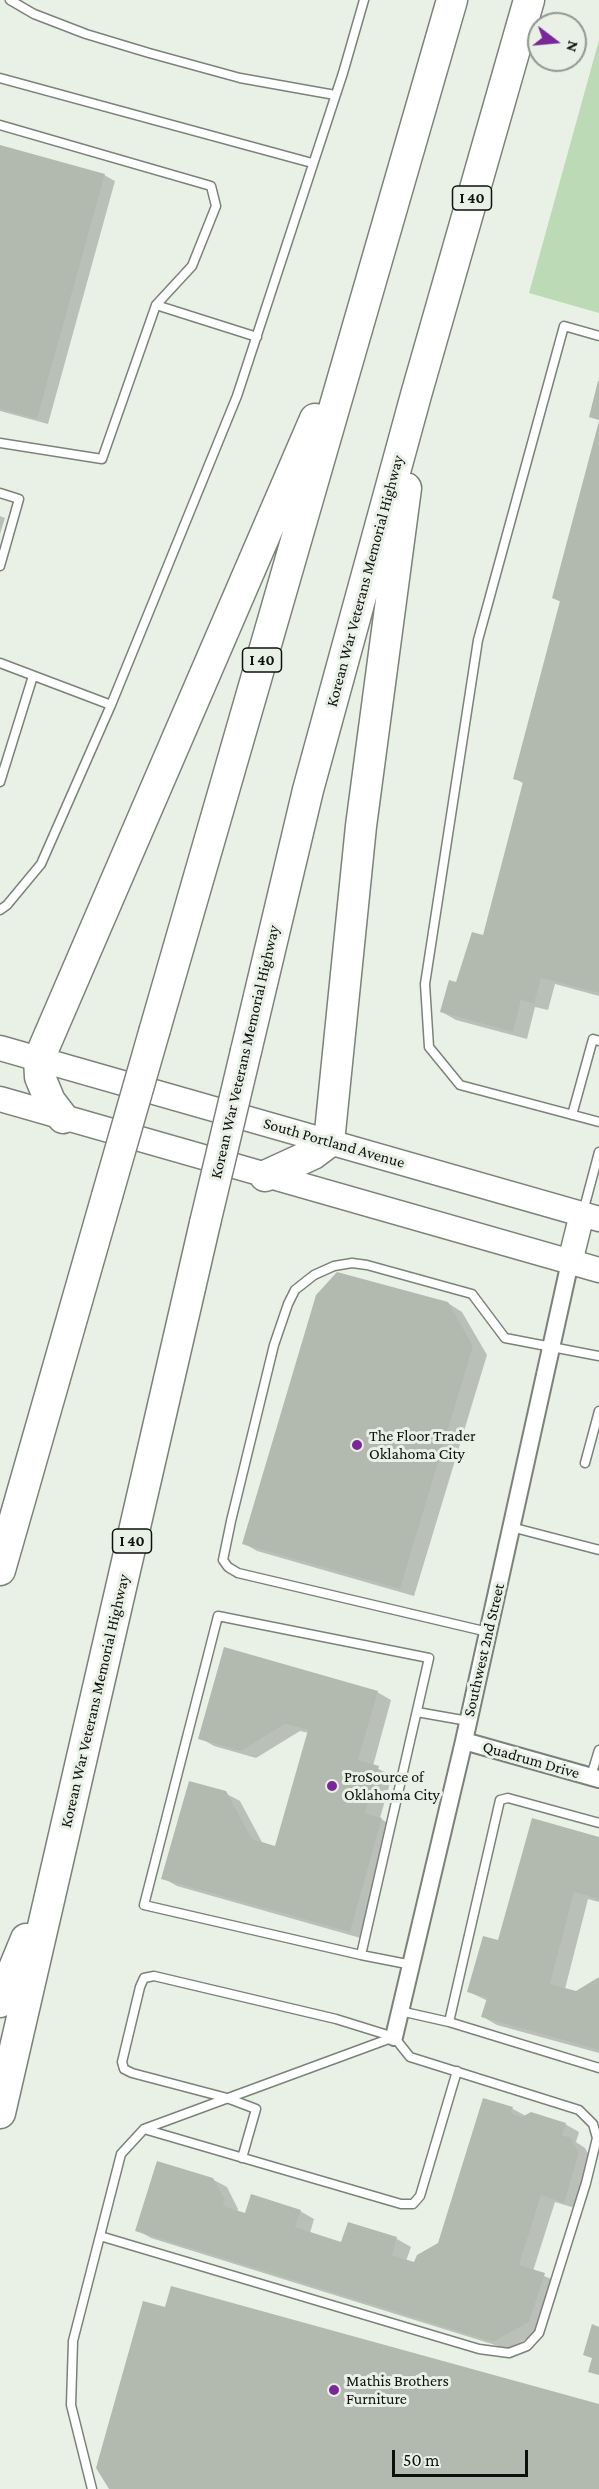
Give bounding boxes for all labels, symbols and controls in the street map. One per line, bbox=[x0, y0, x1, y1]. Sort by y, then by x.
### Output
north arrow bbox=[527, 12, 587, 72]
text: N bbox=[563, 39, 583, 54]
road number: I 40 bbox=[452, 186, 492, 210]
street label: Korean War Veterans Memorial Highway bbox=[322, 453, 408, 709]
road number: I 40 bbox=[242, 648, 282, 672]
street label: Korean War Veterans Memorial Highway bbox=[206, 923, 284, 1181]
street label: South Portland Avenue bbox=[261, 1114, 407, 1172]
place label: The Floor Trader Oklahoma City bbox=[369, 1426, 476, 1464]
marker: The Floor Trader Oklahoma City bbox=[350, 1438, 364, 1452]
road number: I 40 bbox=[112, 1529, 152, 1553]
street label: Korean War Veterans Memorial Highway bbox=[56, 1572, 134, 1830]
street label: Southwest 2nd Street bbox=[459, 1582, 509, 1718]
street label: Quadrum Drive bbox=[480, 1737, 582, 1783]
place label: ProSource of Oklahoma City bbox=[344, 1767, 440, 1805]
marker: ProSource of Oklahoma City bbox=[325, 1779, 339, 1793]
place label: Mathis Brothers Furniture bbox=[346, 2371, 449, 2409]
marker: Mathis Brothers Furniture bbox=[327, 2383, 341, 2397]
scale bar bbox=[395, 2438, 532, 2476]
text: 50 m bbox=[403, 2450, 440, 2470]

